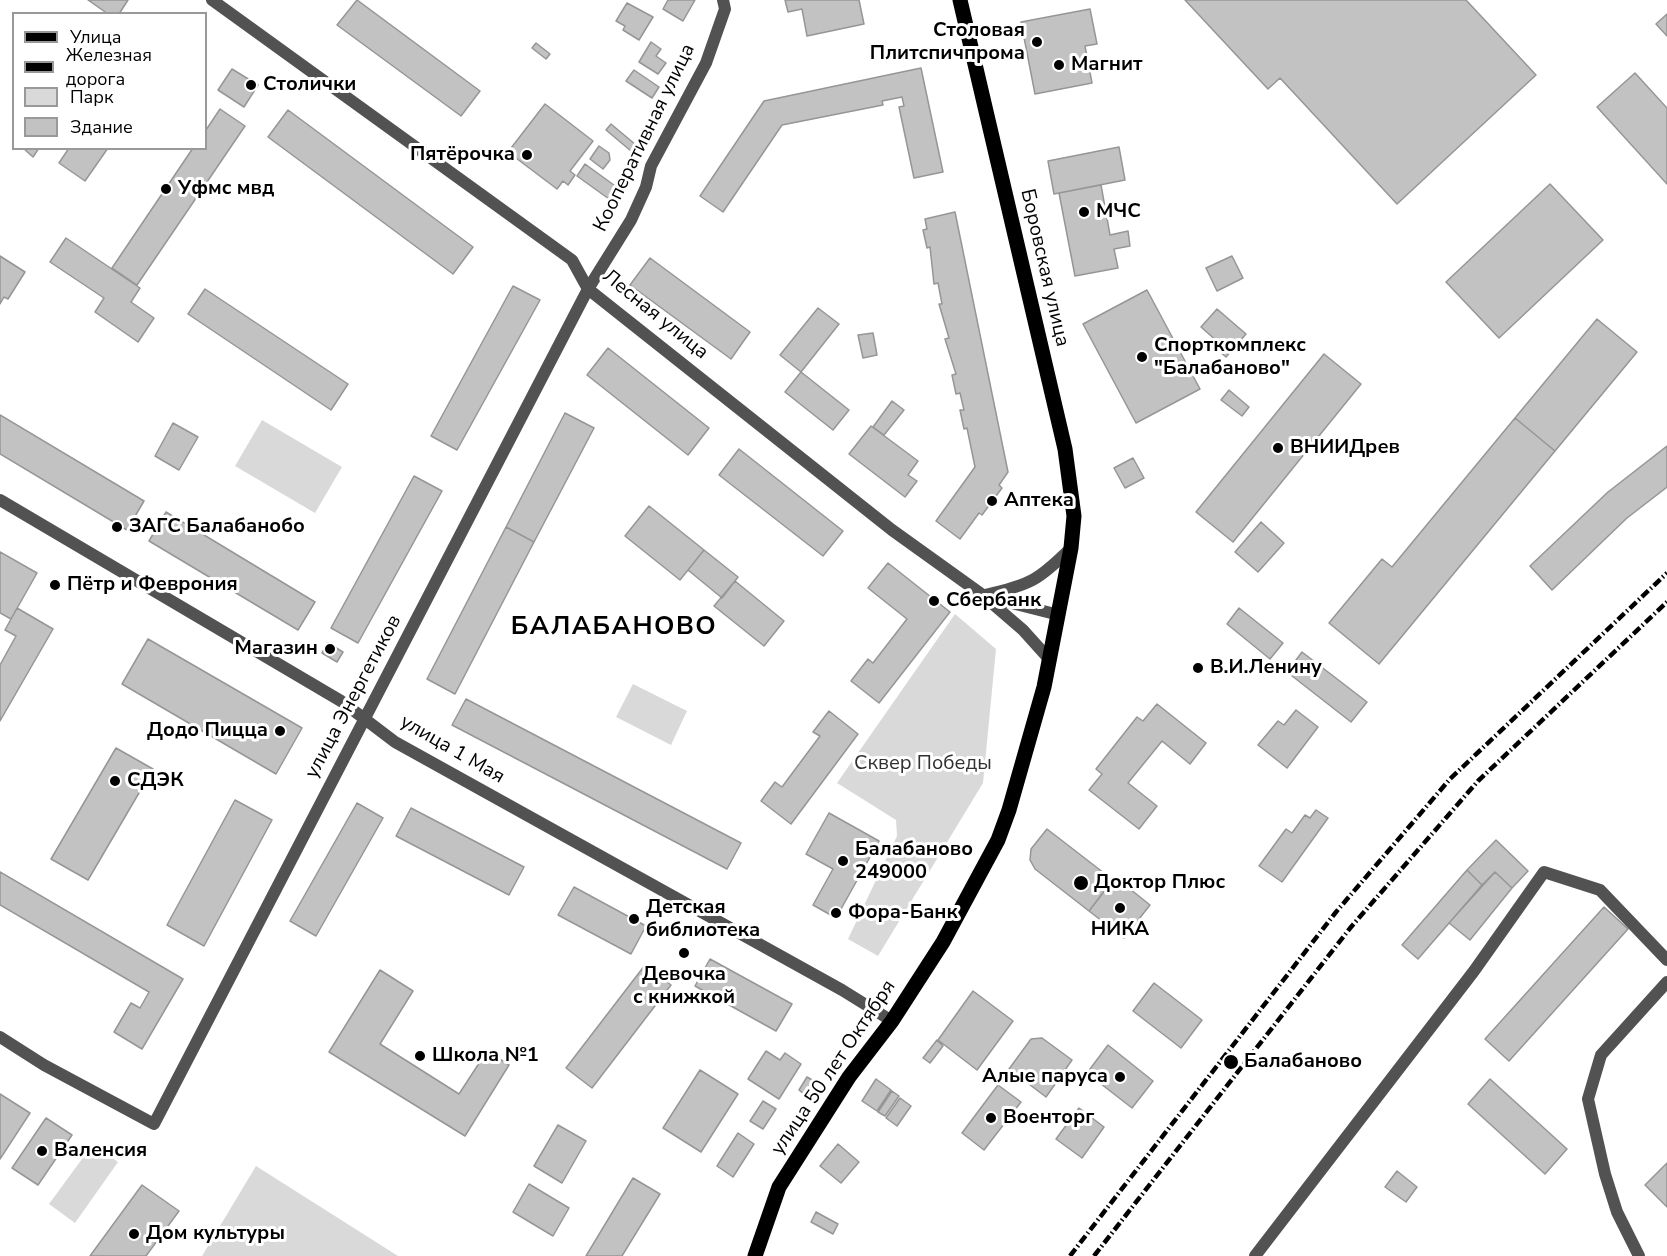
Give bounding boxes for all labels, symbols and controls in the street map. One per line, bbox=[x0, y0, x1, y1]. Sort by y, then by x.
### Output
legend bbox=[12, 12, 207, 150]
place label: Столовая Плитспичпрома bbox=[870, 19, 1025, 66]
text: Улица bbox=[70, 25, 121, 49]
marker: Столовая Плитспичпрома bbox=[1030, 35, 1044, 49]
street label: Кооперативная улица bbox=[589, 40, 701, 236]
text: Железная дорога bbox=[66, 43, 152, 91]
place label: Магнит bbox=[1071, 53, 1142, 77]
marker: Магнит bbox=[1052, 58, 1066, 72]
place label: Столички bbox=[263, 73, 356, 97]
marker: Столички bbox=[244, 78, 258, 92]
text: Парк bbox=[70, 85, 113, 109]
text: Здание bbox=[70, 115, 133, 139]
place label: Пятёрочка bbox=[410, 143, 515, 167]
marker: Пятёрочка bbox=[520, 148, 534, 162]
place label: Уфмс мвд bbox=[178, 177, 274, 201]
marker: Уфмс мвд bbox=[159, 182, 173, 196]
street label: Боровская улица bbox=[1014, 187, 1074, 349]
place label: МЧС bbox=[1096, 200, 1141, 224]
marker: МЧС bbox=[1077, 205, 1091, 219]
street label: Лесная улица bbox=[597, 265, 713, 365]
place label: Спорткомплекс "Балабаново" bbox=[1154, 334, 1306, 381]
marker: Спорткомплекс "Балабаново" bbox=[1135, 350, 1149, 364]
place label: ВНИИДрев bbox=[1290, 436, 1400, 460]
marker: ВНИИДрев bbox=[1271, 441, 1285, 455]
place label: Аптека bbox=[1004, 489, 1074, 513]
marker: Аптека bbox=[985, 494, 999, 508]
place label: ЗАГС Балабанобо bbox=[129, 515, 305, 539]
marker: ЗАГС Балабанобо bbox=[110, 520, 124, 534]
place label: Пётр и Феврония bbox=[67, 573, 238, 597]
marker: Пётр и Феврония bbox=[48, 578, 62, 592]
place label: Сбербанк bbox=[946, 589, 1041, 613]
marker: Сбербанк bbox=[927, 594, 941, 608]
street label: улица Энергетиков bbox=[301, 611, 407, 783]
district label: БАЛАБАНОВО bbox=[511, 612, 717, 644]
place label: Магазин bbox=[234, 637, 318, 661]
marker: Магазин bbox=[323, 642, 337, 656]
place label: В.И.Ленину bbox=[1210, 656, 1322, 680]
marker: В.И.Ленину bbox=[1191, 661, 1205, 675]
street label: улица 1 Мая bbox=[395, 710, 509, 790]
place label: Додо Пицца bbox=[147, 719, 268, 743]
marker: Додо Пицца bbox=[273, 724, 287, 738]
park label: Сквер Победы bbox=[854, 752, 992, 776]
place label: СДЭК bbox=[127, 769, 184, 793]
marker: СДЭК bbox=[108, 774, 122, 788]
place label: Балабаново 249000 bbox=[855, 838, 973, 885]
marker: Балабаново 249000 bbox=[836, 854, 850, 868]
place label: Доктор Плюс bbox=[1094, 871, 1225, 895]
marker: Доктор Плюс bbox=[1072, 874, 1090, 892]
place label: Детская библиотека bbox=[646, 896, 760, 943]
place label: Фора-Банк bbox=[848, 901, 958, 925]
marker: НИКА bbox=[1113, 901, 1127, 915]
marker: Фора-Банк bbox=[829, 906, 843, 920]
marker: Детская библиотека bbox=[627, 912, 641, 926]
place label: НИКА bbox=[1091, 918, 1149, 942]
marker: Девочка с книжкой bbox=[677, 946, 691, 960]
place label: Девочка с книжкой bbox=[633, 963, 735, 1010]
street label: улица 50 лет Октября bbox=[766, 976, 902, 1160]
place label: Школа №1 bbox=[432, 1044, 539, 1068]
marker: Школа №1 bbox=[413, 1049, 427, 1063]
place label: Балабаново bbox=[1244, 1050, 1362, 1074]
marker: Балабаново bbox=[1222, 1053, 1240, 1071]
place label: Алые паруса bbox=[982, 1065, 1108, 1089]
marker: Алые паруса bbox=[1113, 1070, 1127, 1084]
place label: Военторг bbox=[1003, 1106, 1094, 1130]
marker: Военторг bbox=[984, 1111, 998, 1125]
place label: Валенсия bbox=[54, 1139, 147, 1163]
marker: Валенсия bbox=[35, 1144, 49, 1158]
place label: Дом культуры bbox=[146, 1222, 285, 1246]
marker: Дом культуры bbox=[127, 1227, 141, 1241]

